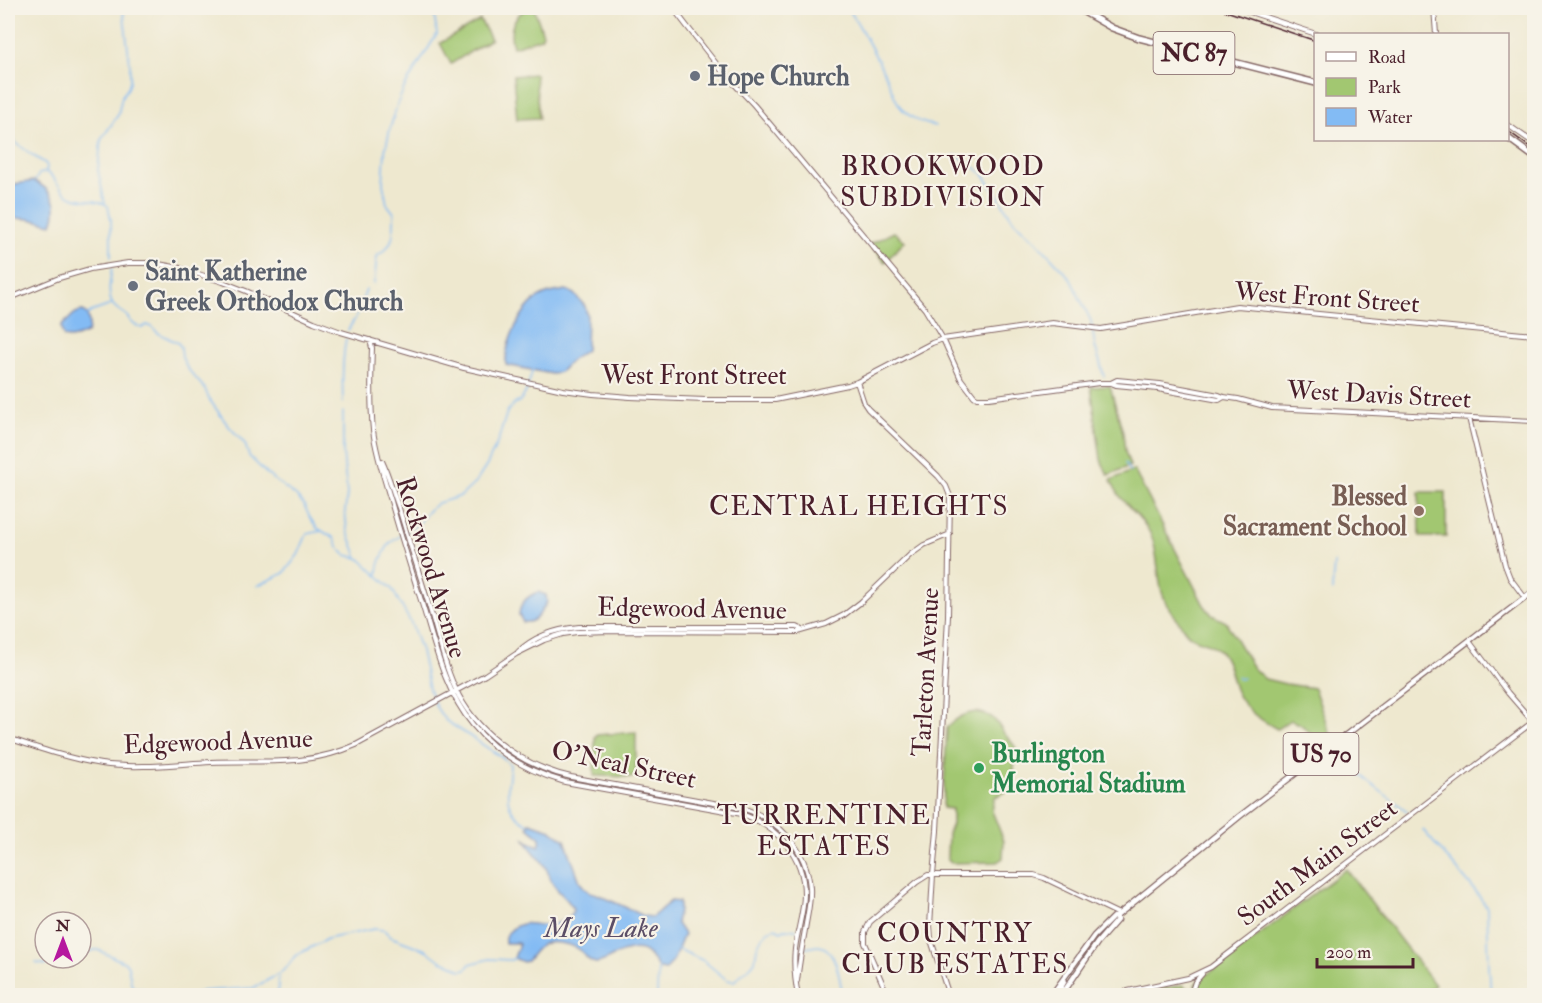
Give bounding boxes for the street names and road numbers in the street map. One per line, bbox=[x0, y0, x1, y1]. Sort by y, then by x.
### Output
road number: NC 87 bbox=[1154, 32, 1234, 74]
street label: West Front Street bbox=[1232, 276, 1421, 320]
street label: West Front Street bbox=[600, 360, 787, 392]
street label: West Davis Street bbox=[1285, 374, 1472, 416]
street label: Rockwood Avenue bbox=[388, 473, 474, 662]
street label: Tarleton Avenue bbox=[906, 587, 946, 757]
street label: Edgewood Avenue bbox=[597, 591, 787, 627]
street label: Edgewood Avenue bbox=[123, 723, 313, 761]
road number: US 70 bbox=[1284, 733, 1358, 775]
street label: O'Neal Street bbox=[549, 734, 699, 796]
street label: South Main Street bbox=[1231, 792, 1404, 933]

